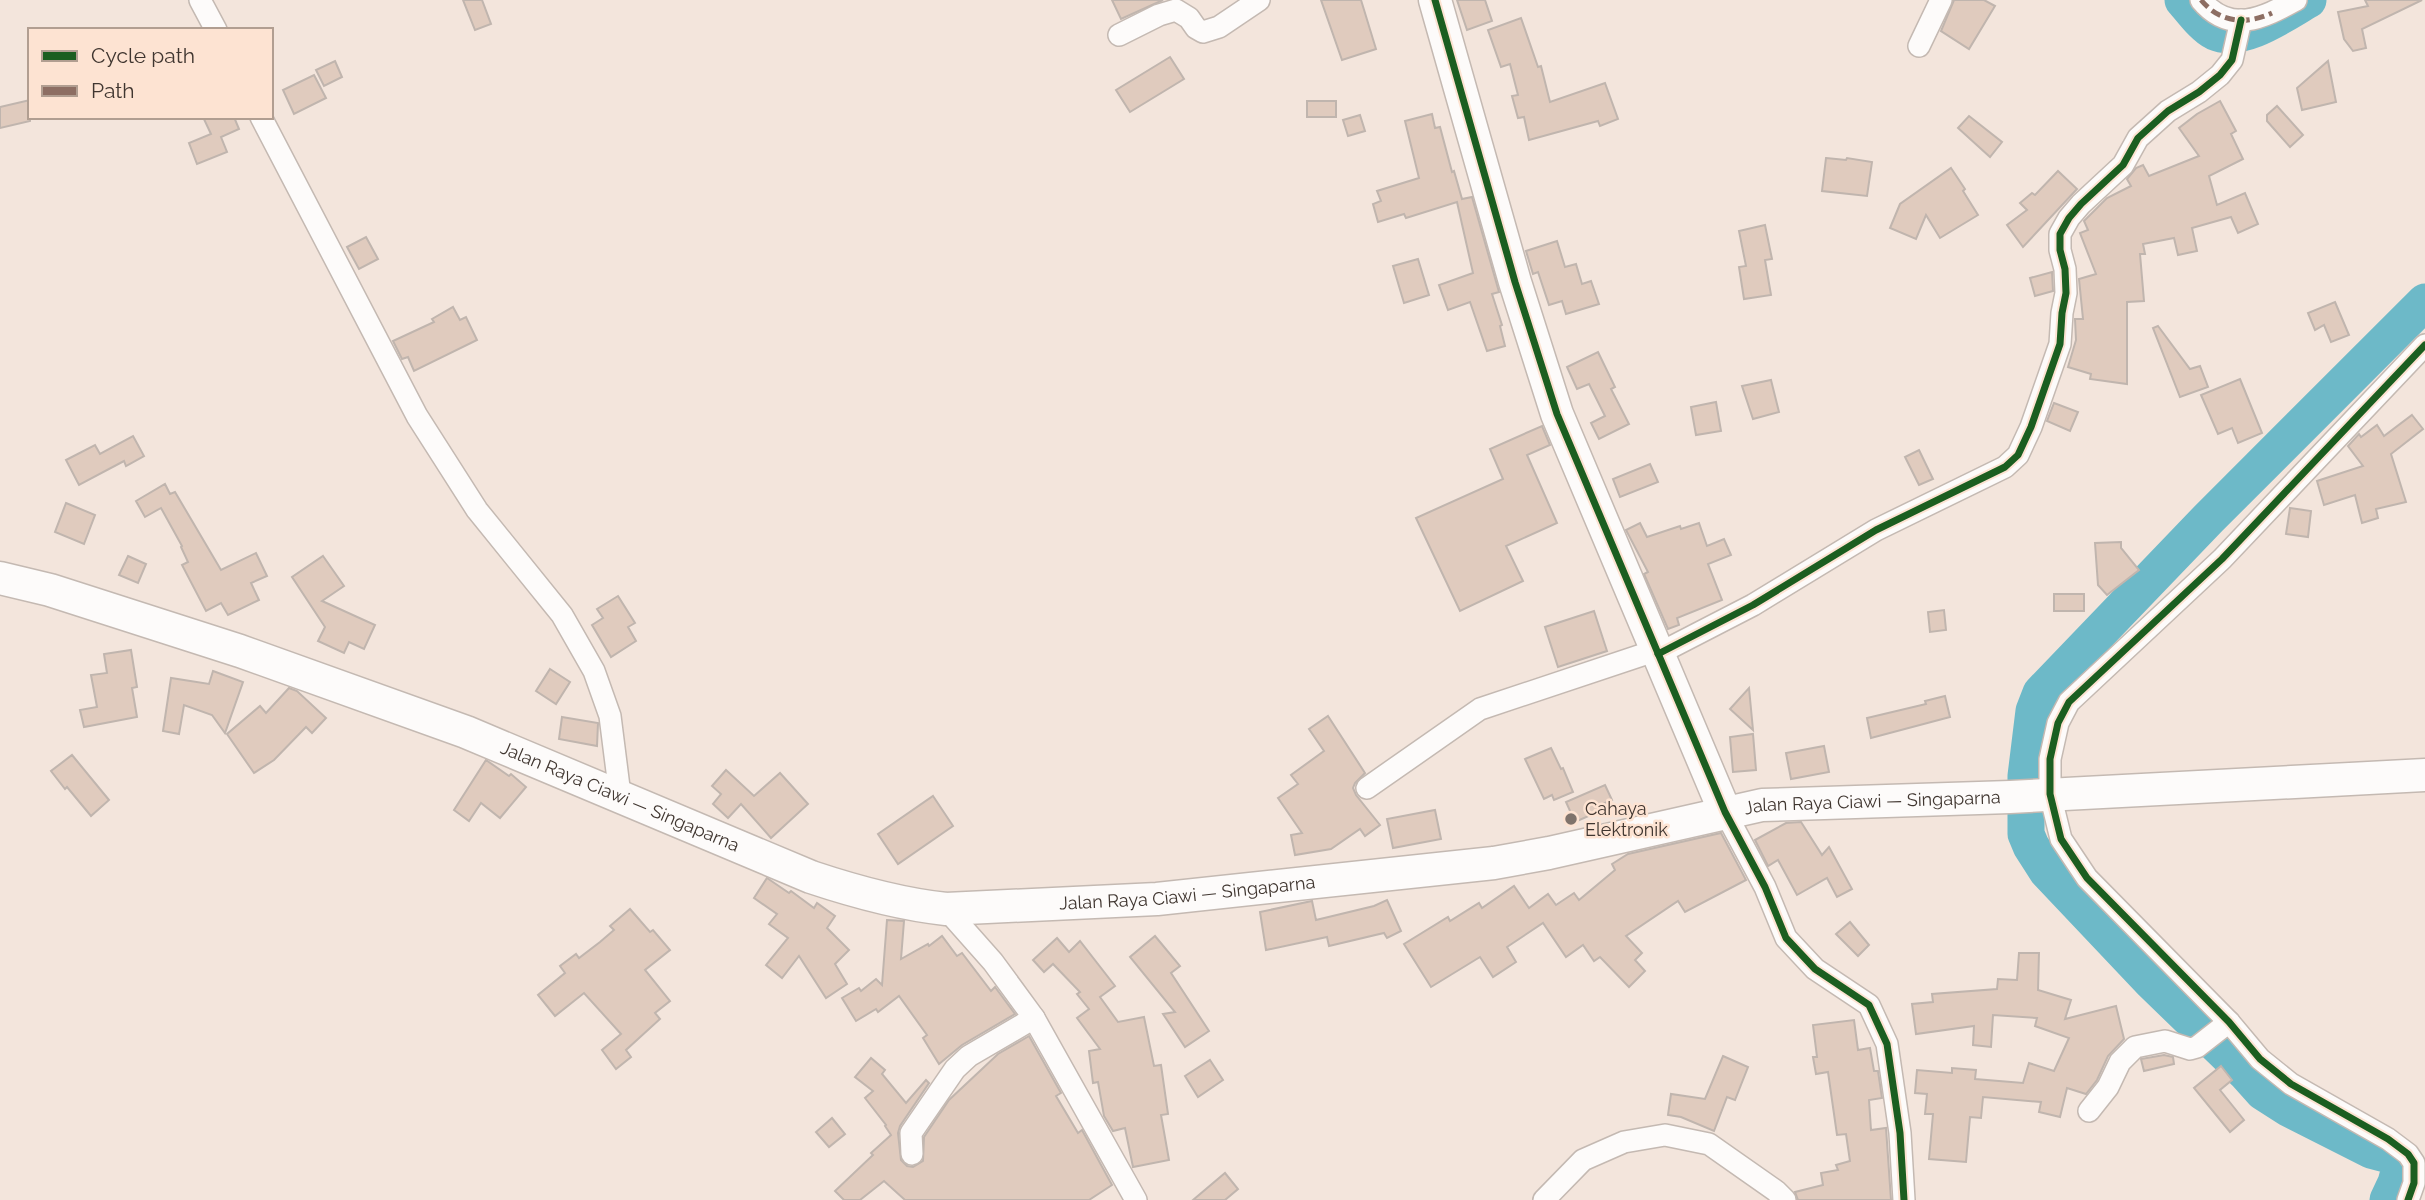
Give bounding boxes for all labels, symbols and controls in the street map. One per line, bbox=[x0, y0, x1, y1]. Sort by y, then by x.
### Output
legend bbox=[28, 28, 273, 119]
text: Cycle path bbox=[91, 43, 195, 68]
text: Path bbox=[91, 78, 135, 103]
street label: Jalan Raya Ciawi — Singaparna bbox=[498, 737, 743, 856]
street label: Jalan Raya Ciawi — Singaparna bbox=[1742, 786, 2001, 819]
place label: Cahaya Elektronik bbox=[1585, 798, 1668, 840]
marker: Cahaya Elektronik bbox=[1563, 811, 1579, 827]
street label: Jalan Raya Ciawi — Singaparna bbox=[1059, 871, 1316, 914]

